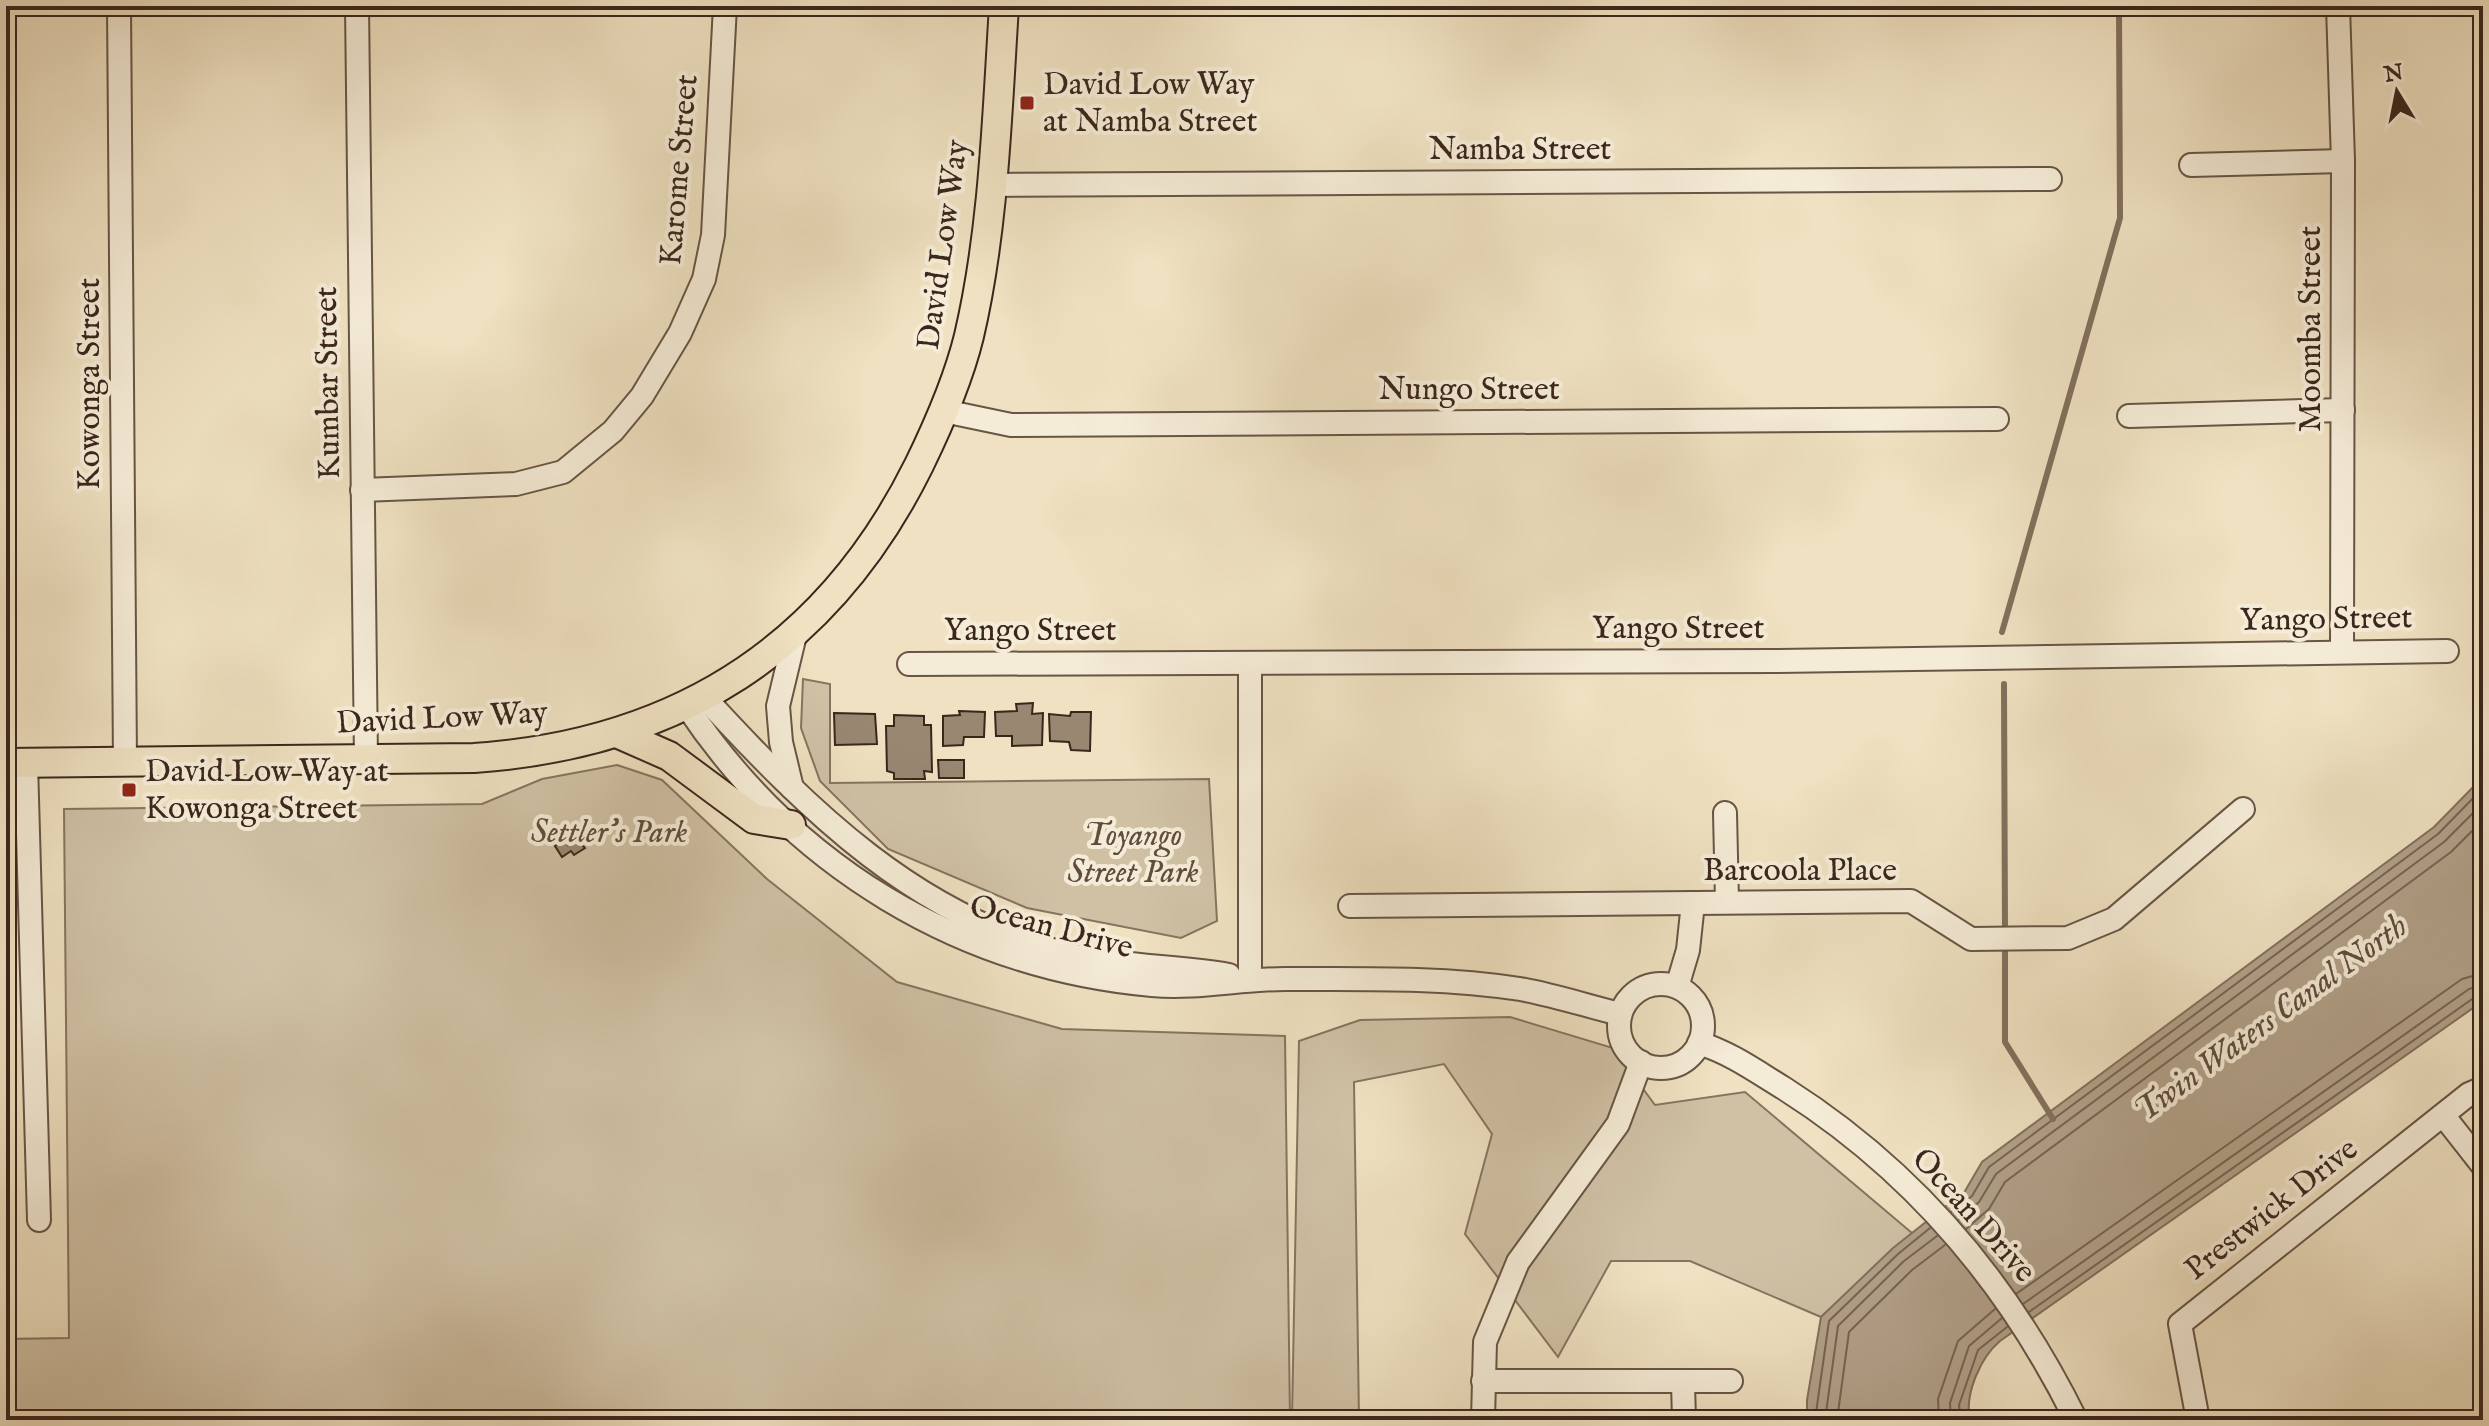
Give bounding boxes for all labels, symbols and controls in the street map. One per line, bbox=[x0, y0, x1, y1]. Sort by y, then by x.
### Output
north arrow bbox=[2357, 52, 2437, 132]
text: N bbox=[2381, 59, 2406, 90]
place label: David Low Way at Namba Street bbox=[1043, 65, 1257, 143]
street label: Karome Street bbox=[651, 73, 709, 267]
marker: David Low Way at Namba Street bbox=[1018, 94, 1036, 112]
street label: Namba Street bbox=[1429, 130, 1611, 171]
street label: David Low Way bbox=[909, 137, 979, 353]
street label: Moomba Street bbox=[2291, 226, 2332, 432]
street label: Kowonga Street bbox=[70, 278, 111, 490]
street label: Kumbar Street bbox=[307, 286, 351, 480]
street label: Nungo Street bbox=[1378, 370, 1560, 411]
street label: Yango Street bbox=[2239, 598, 2413, 642]
street label: Yango Street bbox=[1592, 609, 1764, 650]
street label: Yango Street bbox=[944, 611, 1116, 652]
street label: David Low Way bbox=[335, 693, 549, 745]
place label: David Low Way at Kowonga Street bbox=[145, 752, 388, 830]
marker: David Low Way at Kowonga Street bbox=[120, 781, 138, 799]
park label: Settler's Park bbox=[531, 813, 688, 854]
park label: Toyango Street Park bbox=[1067, 816, 1199, 894]
street label: Barcoola Place bbox=[1703, 851, 1897, 892]
street label: Ocean Drive bbox=[965, 887, 1137, 969]
water label: Twin Waters Canal North bbox=[2126, 905, 2416, 1133]
street label: Prestwick Drive bbox=[2177, 1130, 2367, 1290]
street label: Ocean Drive bbox=[1902, 1140, 2044, 1292]

